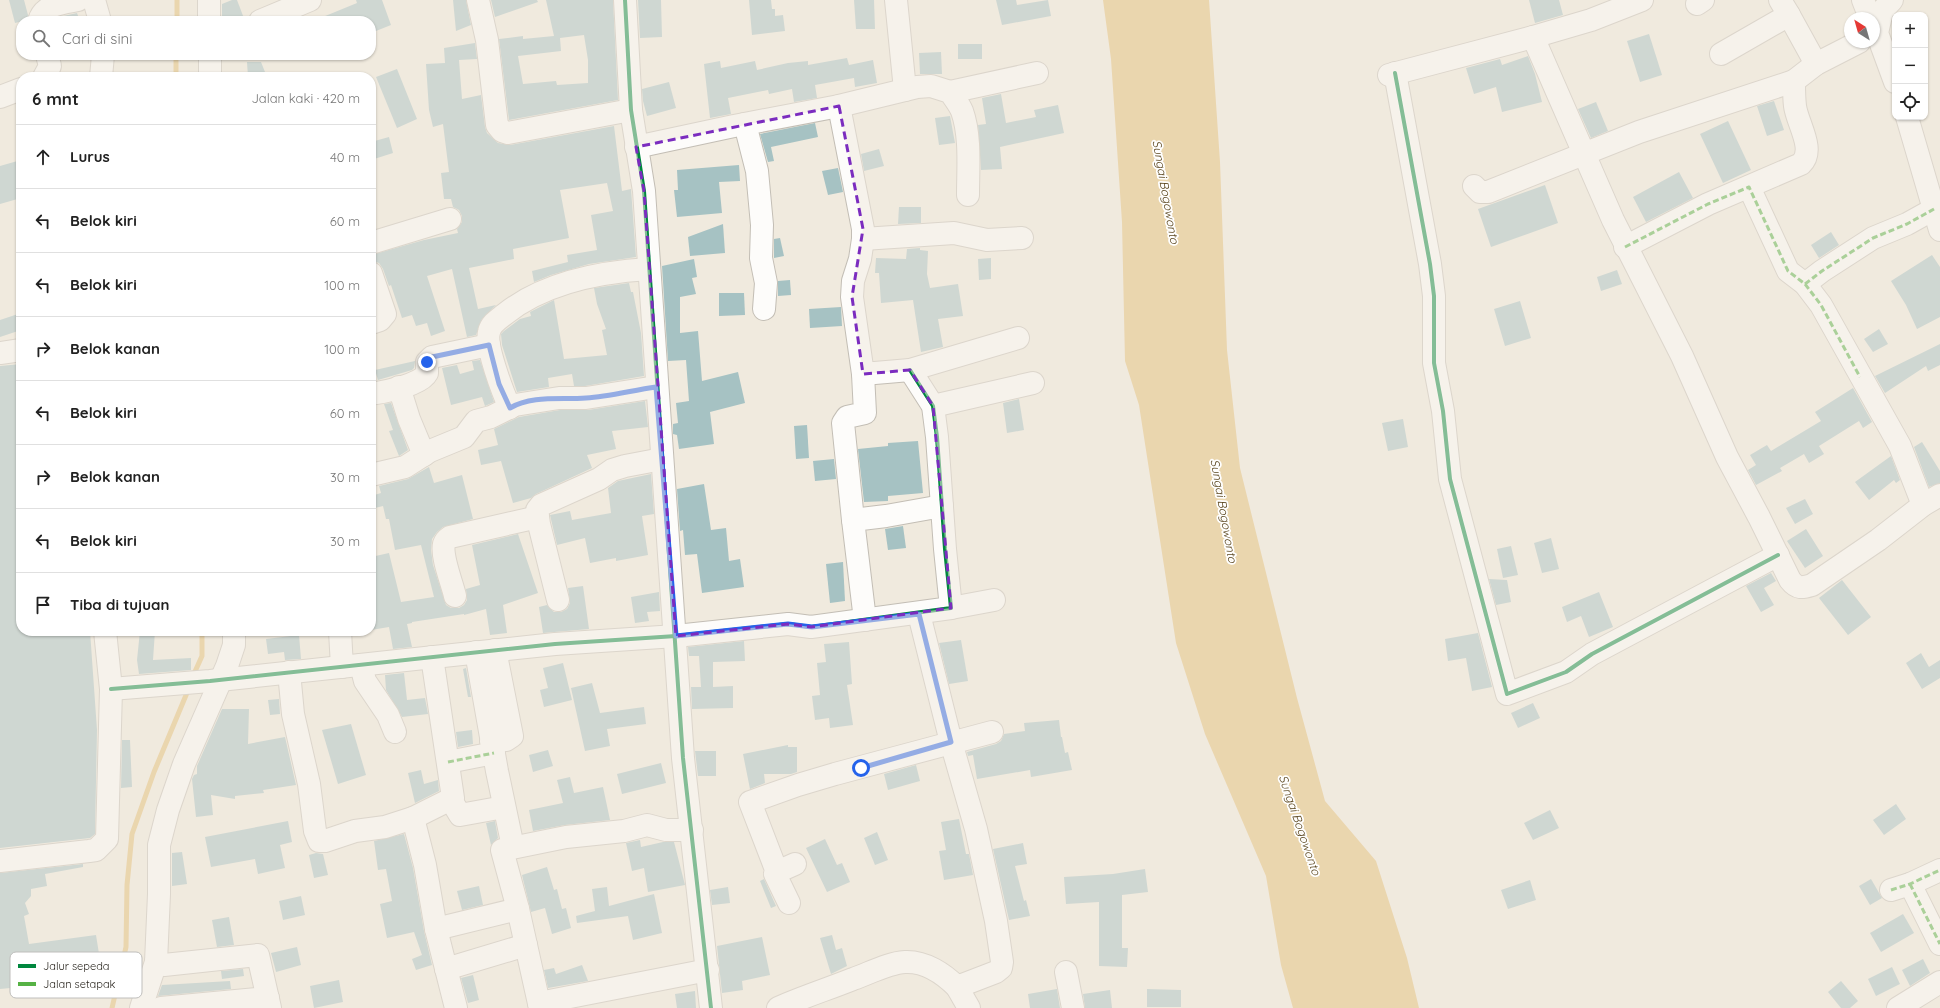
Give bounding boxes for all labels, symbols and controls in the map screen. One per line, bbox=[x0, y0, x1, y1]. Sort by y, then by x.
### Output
north arrow bbox=[1844, 12, 1880, 48]
map controls bbox=[1892, 12, 1928, 120]
button: + bbox=[1892, 12, 1928, 48]
search box bbox=[16, 16, 376, 60]
icon: search bbox=[30, 27, 52, 49]
text: Cari di sini bbox=[62, 29, 133, 48]
button: − bbox=[1892, 48, 1928, 84]
button: locate bbox=[1892, 84, 1928, 120]
text: 6 mnt bbox=[32, 88, 79, 109]
text: Jalan kaki · 420 m bbox=[251, 90, 360, 106]
water label: Sungai Bogowonto bbox=[1149, 139, 1183, 246]
icon: ahead bbox=[32, 146, 54, 168]
text: Lurus bbox=[70, 147, 110, 166]
text: 40 m bbox=[330, 149, 360, 165]
icon: left bbox=[32, 210, 54, 232]
text: Belok kiri bbox=[70, 211, 137, 230]
text: 60 m bbox=[330, 213, 360, 229]
icon: left bbox=[32, 274, 54, 296]
text: Belok kiri bbox=[70, 275, 137, 294]
text: 100 m bbox=[324, 277, 360, 293]
icon: right bbox=[32, 338, 54, 360]
text: Belok kanan bbox=[70, 339, 160, 358]
text: 100 m bbox=[324, 341, 360, 357]
route end bbox=[418, 353, 436, 371]
icon: left bbox=[32, 402, 54, 424]
text: Belok kiri bbox=[70, 403, 137, 422]
text: 60 m bbox=[330, 405, 360, 421]
water label: Sungai Bogowonto bbox=[1207, 458, 1241, 565]
icon: right bbox=[32, 466, 54, 488]
text: Belok kanan bbox=[70, 467, 160, 486]
text: 30 m bbox=[330, 469, 360, 485]
icon: left bbox=[32, 530, 54, 552]
text: Belok kiri bbox=[70, 531, 137, 550]
text: 30 m bbox=[330, 533, 360, 549]
icon: arrive bbox=[32, 594, 54, 616]
text: Tiba di tujuan bbox=[70, 595, 169, 614]
route start bbox=[852, 759, 870, 777]
water label: Sungai Bogowonto bbox=[1276, 773, 1324, 878]
legend bbox=[10, 952, 142, 998]
text: Jalur sepeda bbox=[43, 959, 110, 973]
text: Jalan setapak bbox=[43, 977, 116, 991]

